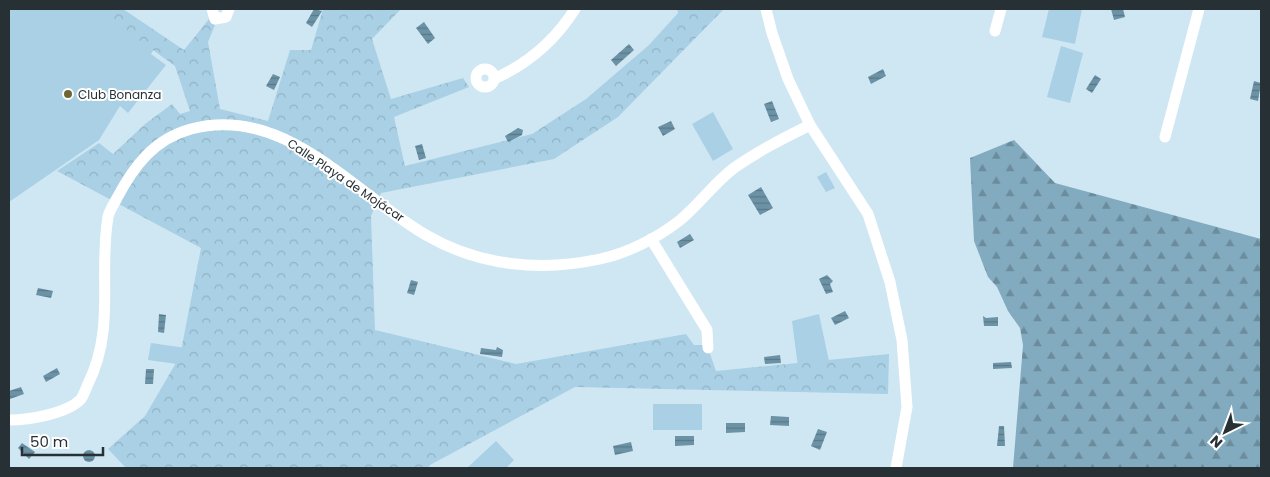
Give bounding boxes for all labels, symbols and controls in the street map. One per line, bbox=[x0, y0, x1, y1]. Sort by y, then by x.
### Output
place label: Club Bonanza bbox=[78, 86, 161, 103]
marker: Club Bonanza bbox=[62, 88, 74, 100]
street label: Calle Playa de Mojácar bbox=[284, 134, 408, 226]
north arrow bbox=[1200, 407, 1250, 457]
scale bar bbox=[22, 424, 104, 456]
text: 50 m bbox=[30, 431, 68, 452]
text: N bbox=[1206, 431, 1227, 453]

